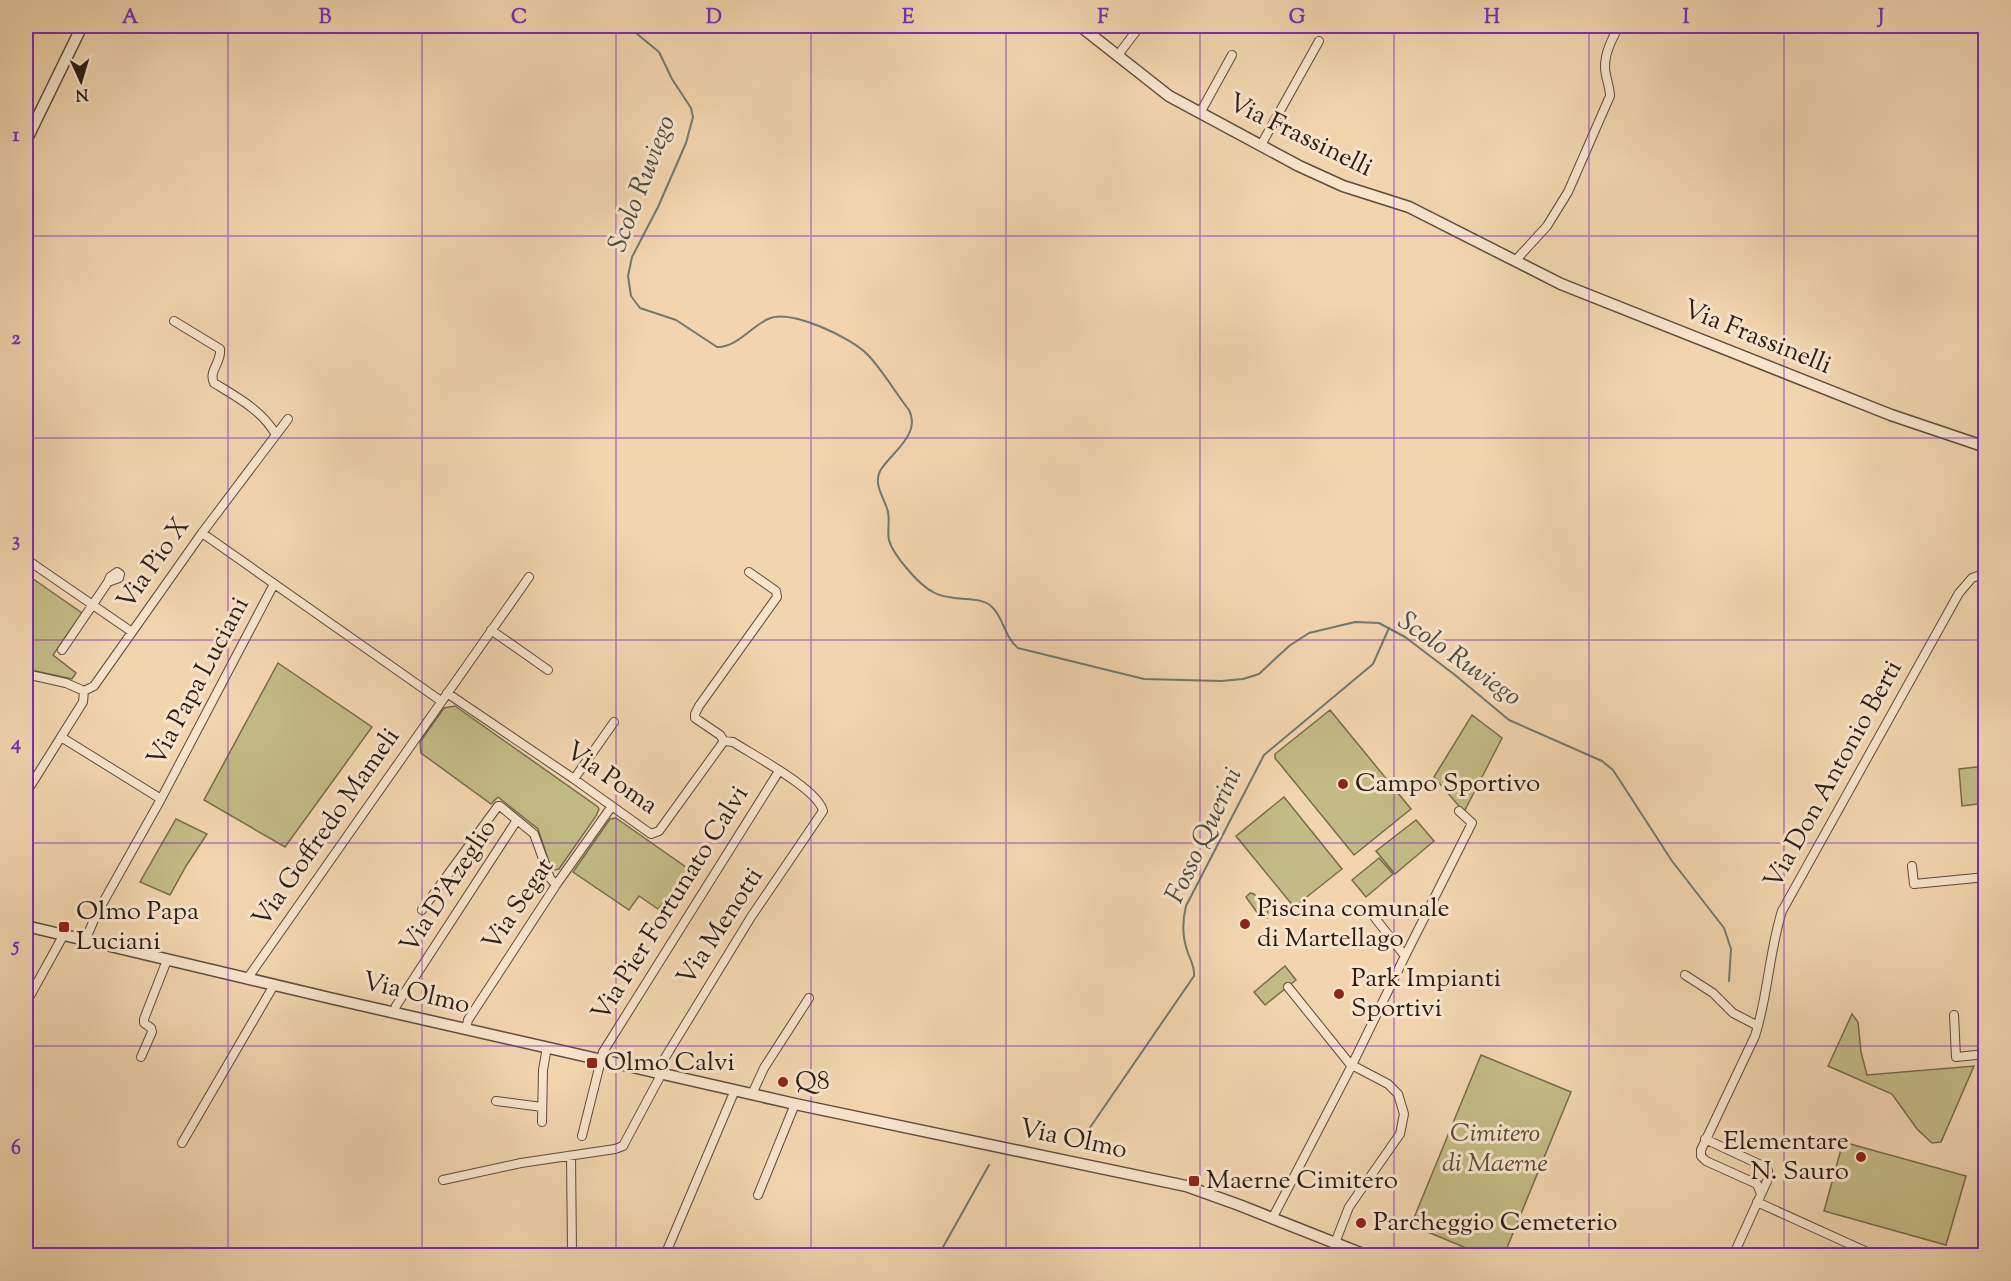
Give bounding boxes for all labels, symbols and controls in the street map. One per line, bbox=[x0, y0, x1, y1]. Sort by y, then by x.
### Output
text: A bbox=[122, 4, 139, 33]
text: B bbox=[319, 4, 332, 33]
text: C bbox=[511, 4, 527, 33]
text: D bbox=[706, 4, 722, 33]
text: E bbox=[902, 4, 915, 33]
text: F bbox=[1097, 4, 1109, 33]
text: G bbox=[1289, 4, 1306, 33]
text: H bbox=[1484, 4, 1500, 33]
text: I bbox=[1683, 4, 1690, 33]
text: J bbox=[1876, 4, 1884, 33]
north arrow bbox=[51, 51, 111, 111]
text: N bbox=[74, 82, 89, 105]
street label: Via Frassinelli bbox=[1221, 85, 1379, 187]
water label: Scolo Ruviego bbox=[599, 110, 687, 258]
text: 1 bbox=[13, 122, 20, 151]
street label: Via Frassinelli bbox=[1677, 291, 1837, 385]
text: 2 bbox=[11, 325, 21, 354]
street label: Via Pio X bbox=[109, 510, 199, 618]
text: 3 bbox=[12, 527, 20, 556]
street label: Via Papa Luciani bbox=[139, 591, 259, 773]
water label: Scolo Ruviego bbox=[1389, 603, 1529, 717]
street label: Via Don Antonio Berti bbox=[1756, 654, 1912, 896]
street label: Via Goffredo Mameli bbox=[244, 721, 410, 935]
text: 4 bbox=[10, 730, 21, 759]
street label: Via Poma bbox=[557, 734, 665, 824]
water label: Fosso Querini bbox=[1156, 762, 1254, 910]
place label: Campo Sportivo bbox=[1355, 766, 1540, 803]
marker: Campo Sportivo bbox=[1336, 777, 1350, 791]
street label: Via Pier Fortunato Calvi bbox=[583, 779, 759, 1029]
street label: Via D'Azeglio bbox=[392, 813, 506, 961]
street label: Via Segat bbox=[474, 851, 564, 959]
street label: Via Menotti bbox=[669, 861, 773, 993]
place label: Piscina comunale di Martellago bbox=[1257, 891, 1450, 958]
place label: Olmo Papa Luciani bbox=[76, 894, 199, 961]
marker: Piscina comunale di Martellago bbox=[1238, 917, 1252, 931]
marker: Olmo Papa Luciani bbox=[57, 920, 71, 934]
text: 5 bbox=[11, 932, 20, 961]
place label: Park Impianti Sportivi bbox=[1351, 961, 1501, 1028]
street label: Via Olmo bbox=[359, 964, 473, 1024]
marker: Park Impianti Sportivi bbox=[1332, 987, 1346, 1001]
place label: Olmo Calvi bbox=[604, 1045, 735, 1082]
marker: Olmo Calvi bbox=[585, 1056, 599, 1070]
place label: Q8 bbox=[795, 1064, 830, 1101]
marker: Q8 bbox=[776, 1075, 790, 1089]
street label: Via Olmo bbox=[1016, 1111, 1130, 1169]
park label: Cimitero di Maerne bbox=[1442, 1116, 1548, 1183]
place label: Elementare N. Sauro bbox=[1723, 1124, 1849, 1191]
text: 6 bbox=[11, 1135, 21, 1164]
marker: Elementare N. Sauro bbox=[1854, 1150, 1868, 1164]
place label: Maerne Cimitero bbox=[1206, 1163, 1398, 1200]
marker: Maerne Cimitero bbox=[1187, 1174, 1201, 1188]
place label: Parcheggio Cemeterio bbox=[1373, 1205, 1617, 1242]
marker: Parcheggio Cemeterio bbox=[1354, 1216, 1368, 1230]

